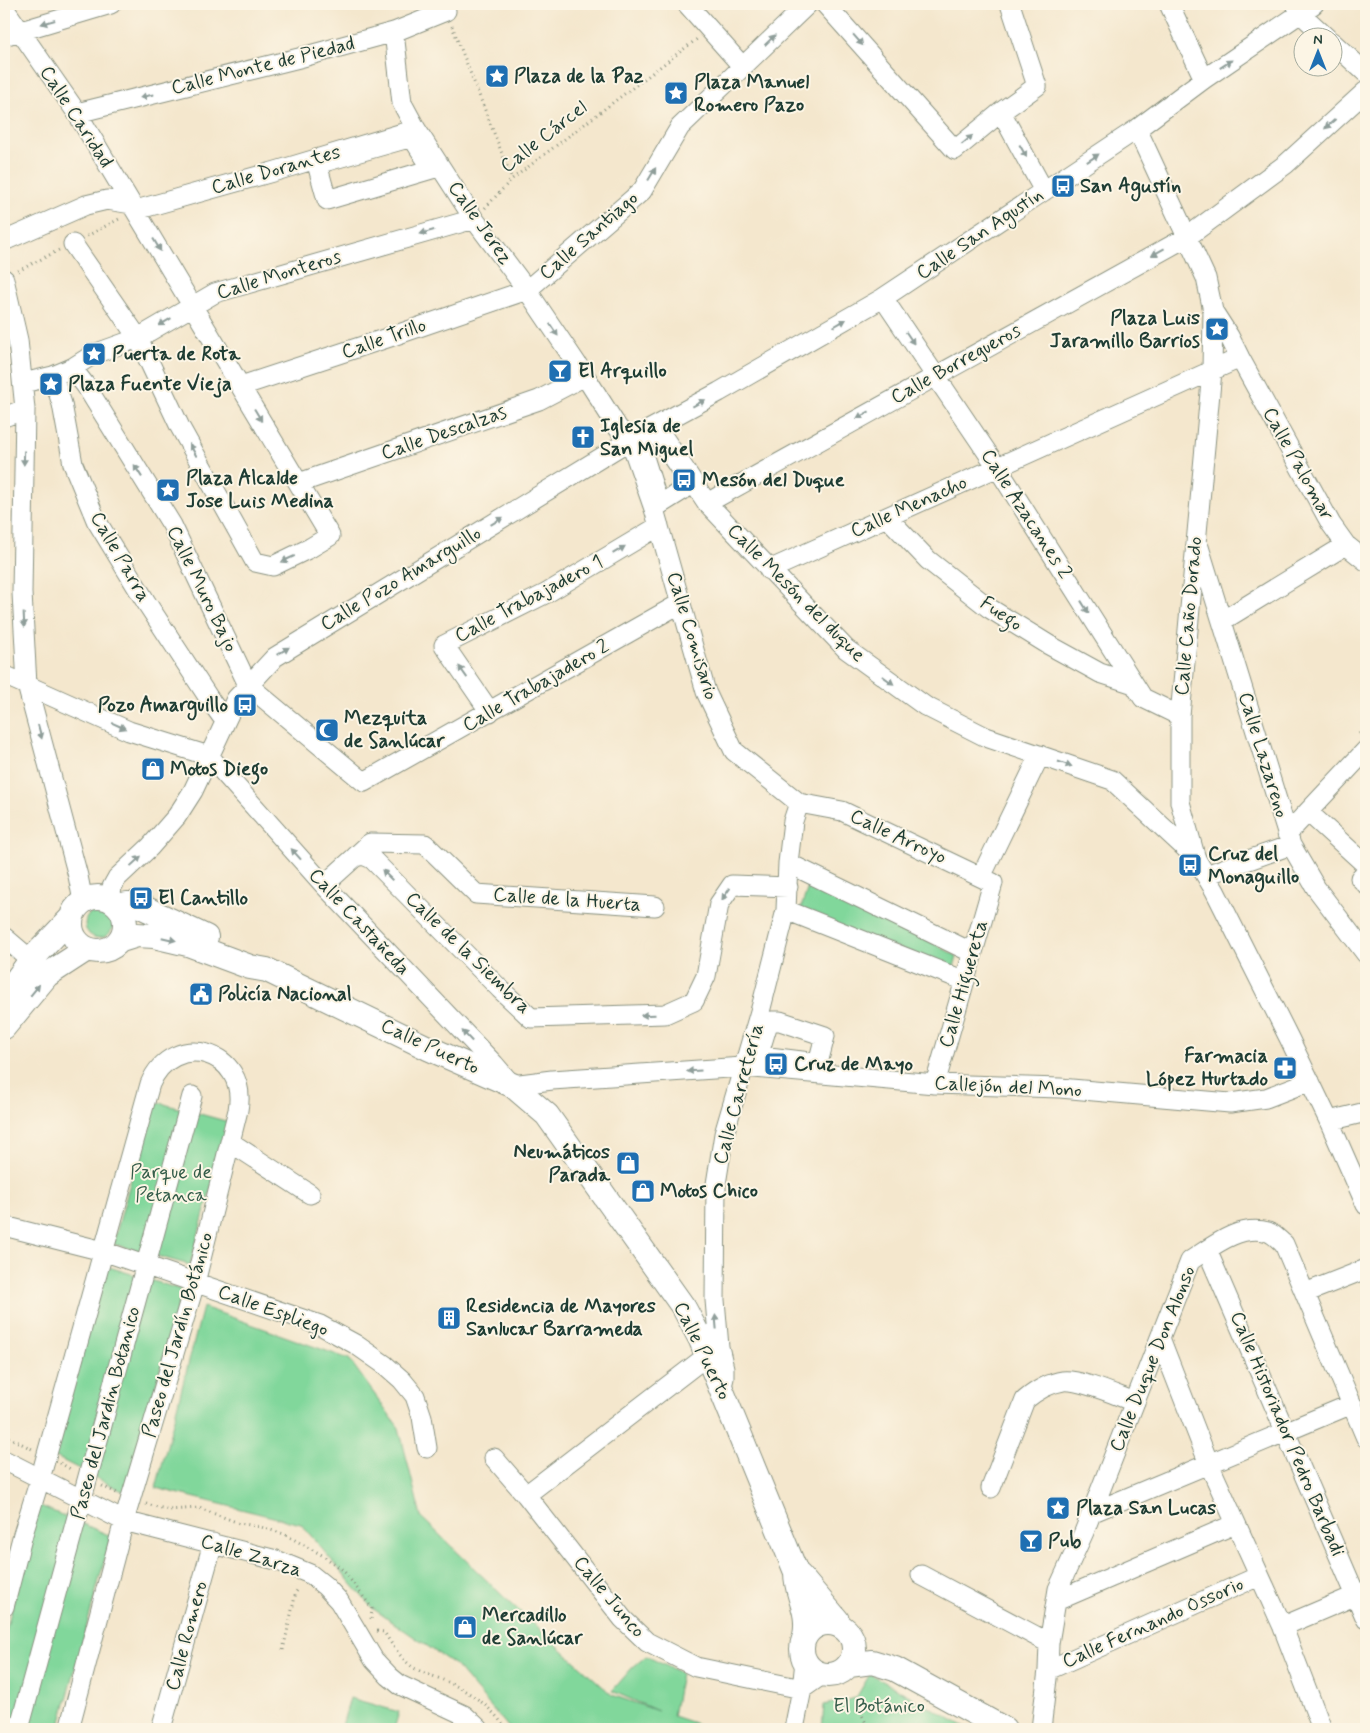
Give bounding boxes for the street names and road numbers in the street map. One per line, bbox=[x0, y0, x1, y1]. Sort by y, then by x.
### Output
street label: Calle Monte de Piedad bbox=[168, 30, 358, 102]
street label: Calle Caridad bbox=[33, 61, 119, 173]
street label: Calle Cárcel bbox=[495, 94, 593, 180]
street label: Calle Dorantes bbox=[208, 139, 344, 201]
street label: Calle Jerez bbox=[441, 176, 519, 270]
street label: Calle San Agustín bbox=[911, 181, 1049, 287]
street label: Calle Santiago bbox=[534, 185, 644, 287]
street label: Calle Monteros bbox=[213, 243, 345, 307]
street label: Calle Trillo bbox=[338, 312, 430, 366]
street label: Calle Borregueros bbox=[886, 317, 1026, 411]
street label: Calle Descalzas bbox=[378, 399, 510, 467]
street label: Calle Palomar bbox=[1256, 402, 1340, 526]
street label: Calle Azacanes 2 bbox=[974, 444, 1078, 584]
street label: Calle Menacho bbox=[846, 469, 972, 545]
street label: Calle Parra bbox=[83, 507, 157, 607]
street label: Calle Mesón del duque bbox=[721, 518, 871, 668]
street label: Calle Pozo Amarguillo bbox=[315, 520, 487, 639]
street label: Calle Muro Bajo bbox=[160, 521, 244, 657]
street label: Calle Caño Dorado bbox=[1169, 535, 1209, 697]
street label: Calle Trabajadero 1 bbox=[450, 549, 608, 649]
street label: Calle Comisario bbox=[660, 569, 724, 703]
street label: Fuego bbox=[973, 590, 1027, 640]
street label: Calle Trabajadero 2 bbox=[458, 633, 614, 739]
street label: Calle Lazareno bbox=[1231, 689, 1295, 821]
street label: Calle Arroyo bbox=[845, 803, 951, 871]
street label: Calle Castañeda bbox=[302, 862, 416, 982]
street label: Calle de la Huerta bbox=[492, 881, 642, 919]
street label: Calle de la Siembra bbox=[399, 886, 537, 1020]
street label: Calle Higuereta bbox=[933, 917, 997, 1052]
street label: Calle Puerto bbox=[376, 1012, 484, 1082]
street label: Calle Carretería bbox=[707, 1021, 771, 1167]
street label: Callejón del Mono bbox=[934, 1070, 1082, 1104]
street label: Paseo del Jardín Botánico bbox=[136, 1229, 220, 1441]
street label: Calle Duque Don Alonso bbox=[1103, 1262, 1203, 1456]
street label: Calle Espliego bbox=[214, 1279, 332, 1343]
street label: Calle Puerto bbox=[667, 1297, 737, 1405]
street label: Paseo del Jardin Botanico bbox=[65, 1304, 147, 1522]
street label: Calle Historiador Pedro Barbadi bbox=[1223, 1307, 1351, 1561]
street label: Calle Zarza bbox=[197, 1528, 305, 1584]
street label: Calle Junco bbox=[567, 1550, 651, 1644]
street label: Calle Fernando Ossorio bbox=[1058, 1571, 1248, 1675]
street label: Calle Romero bbox=[159, 1578, 215, 1694]

